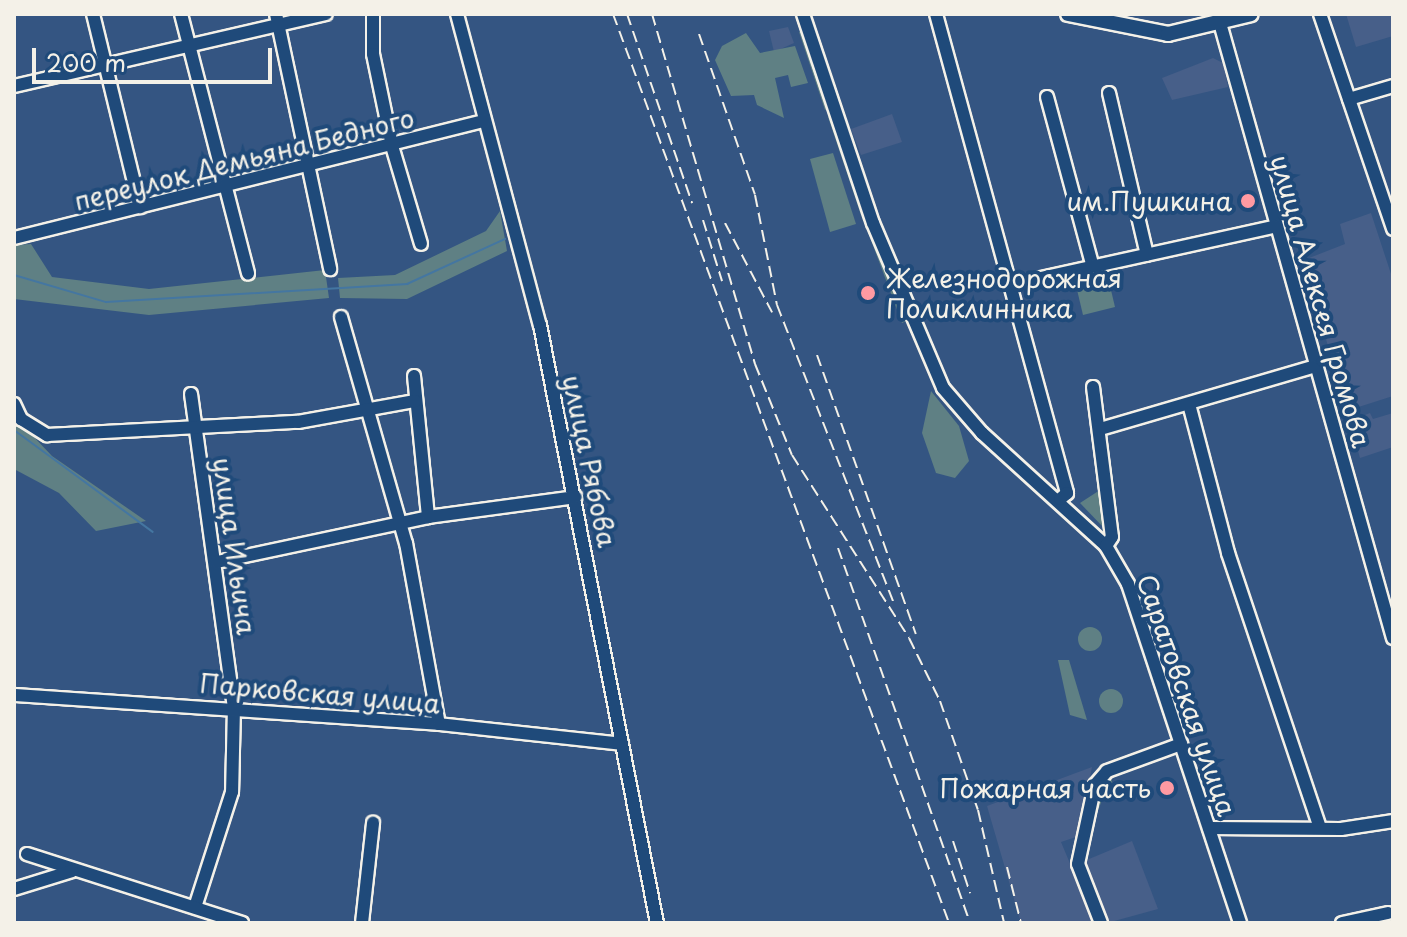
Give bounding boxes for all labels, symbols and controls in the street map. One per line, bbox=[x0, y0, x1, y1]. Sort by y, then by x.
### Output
scale bar bbox=[36, 32, 276, 82]
text: 200 m bbox=[46, 44, 126, 80]
street label: переулок Демьяна Бедного bbox=[70, 101, 418, 217]
street label: улица Алексея Громова bbox=[1264, 150, 1378, 452]
place label: им.Пушкина bbox=[1067, 185, 1232, 217]
marker: им.Пушкина bbox=[1239, 192, 1257, 210]
place label: Железнодорожная Поликлинника bbox=[886, 262, 1122, 324]
marker: Железнодорожная Поликлинника bbox=[857, 282, 879, 304]
street label: улица Рябова bbox=[556, 372, 624, 550]
street label: улица Ильича bbox=[207, 455, 263, 637]
street label: Саратовская улица bbox=[1131, 570, 1243, 820]
street label: Парковская улица bbox=[198, 667, 442, 719]
place label: Пожарная часть bbox=[939, 772, 1151, 804]
marker: Пожарная часть bbox=[1158, 779, 1176, 797]

